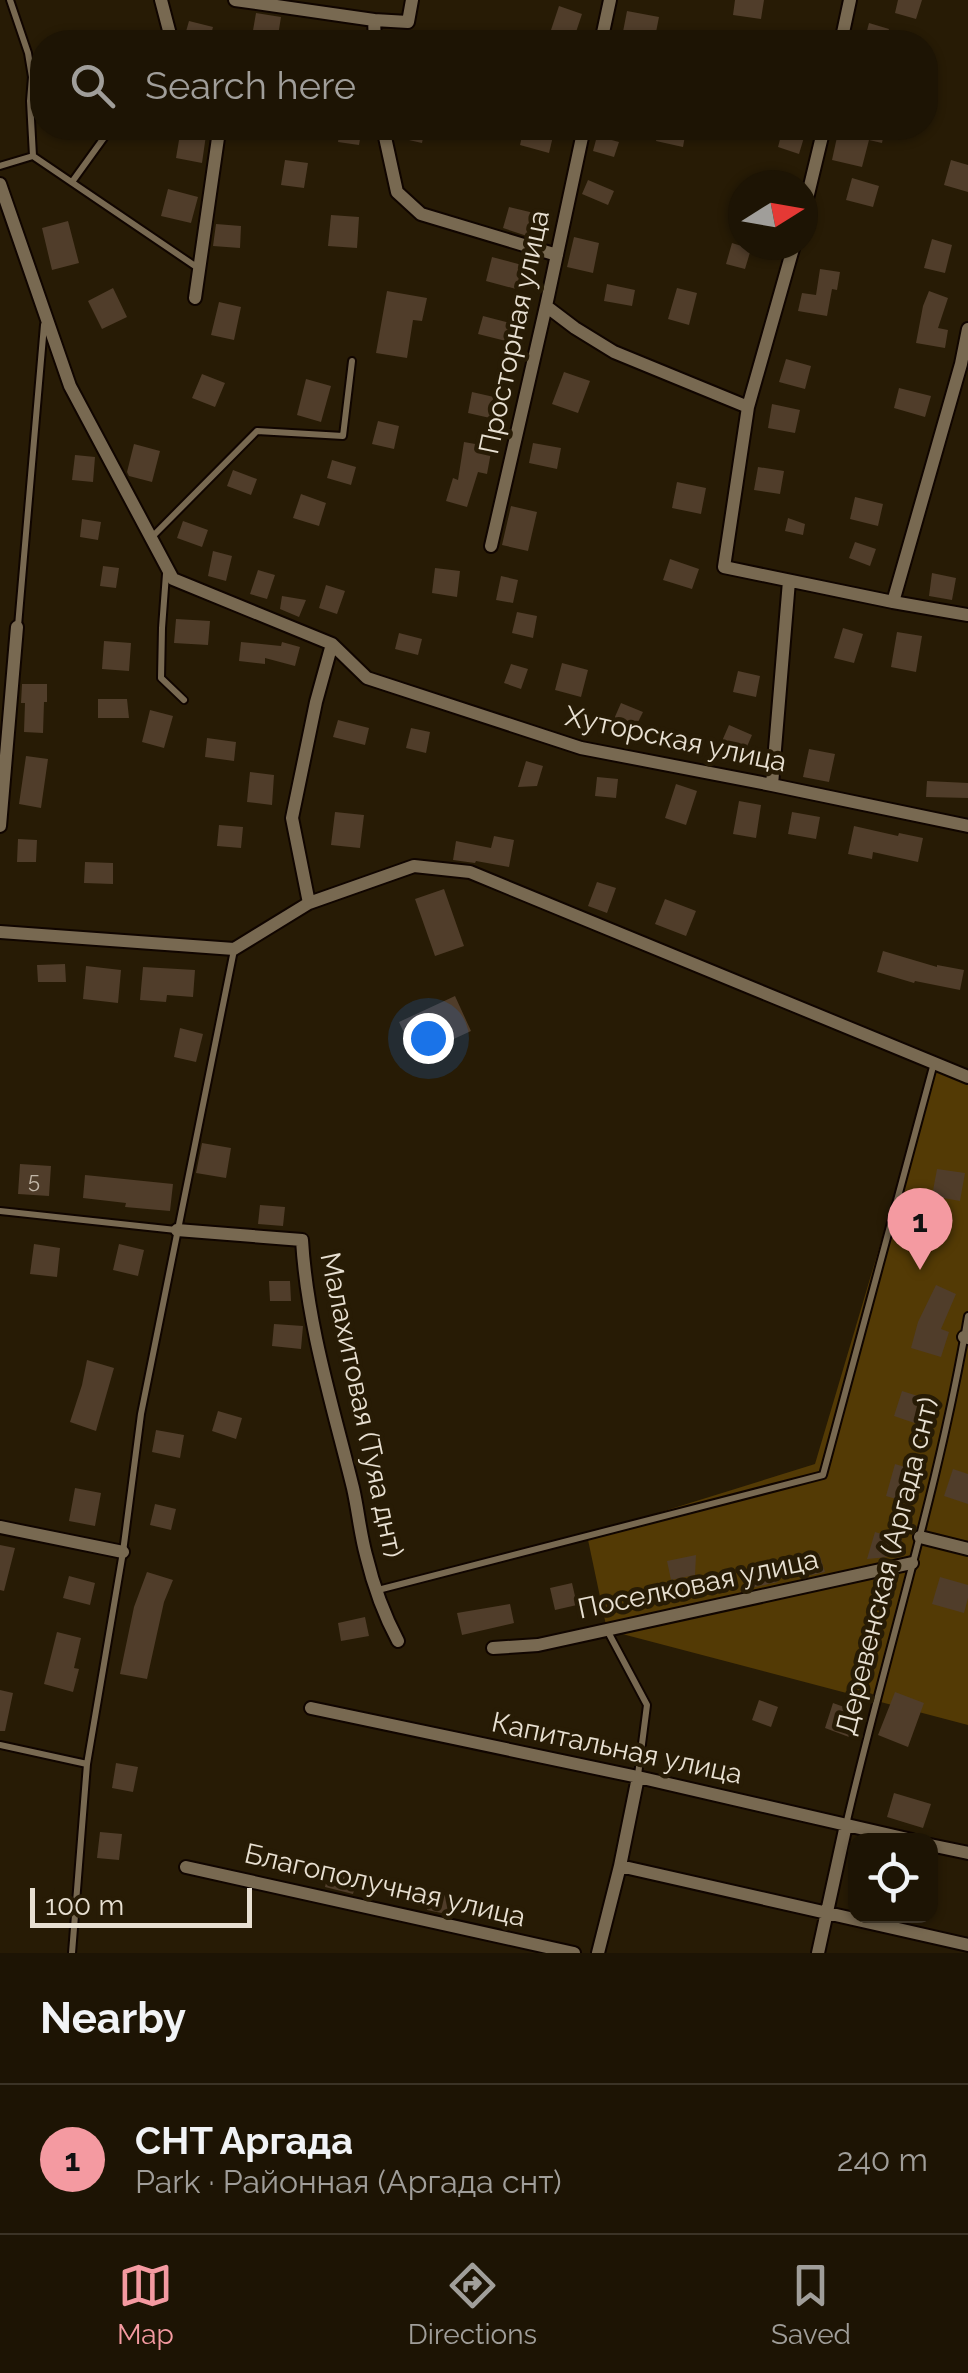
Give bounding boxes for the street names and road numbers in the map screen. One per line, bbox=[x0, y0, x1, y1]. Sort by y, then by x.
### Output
street label: Просторная улица bbox=[472, 207, 556, 457]
street label: Хуторская улица bbox=[562, 699, 790, 779]
street label: Малахитовая (Туяа днт) bbox=[314, 1249, 410, 1561]
street label: Деревенская (Аргада снт) bbox=[829, 1394, 945, 1738]
street label: Поселковая улица bbox=[575, 1542, 821, 1626]
street label: Капитальная улица bbox=[489, 1705, 745, 1791]
street label: Благополучная улица bbox=[241, 1837, 529, 1933]

